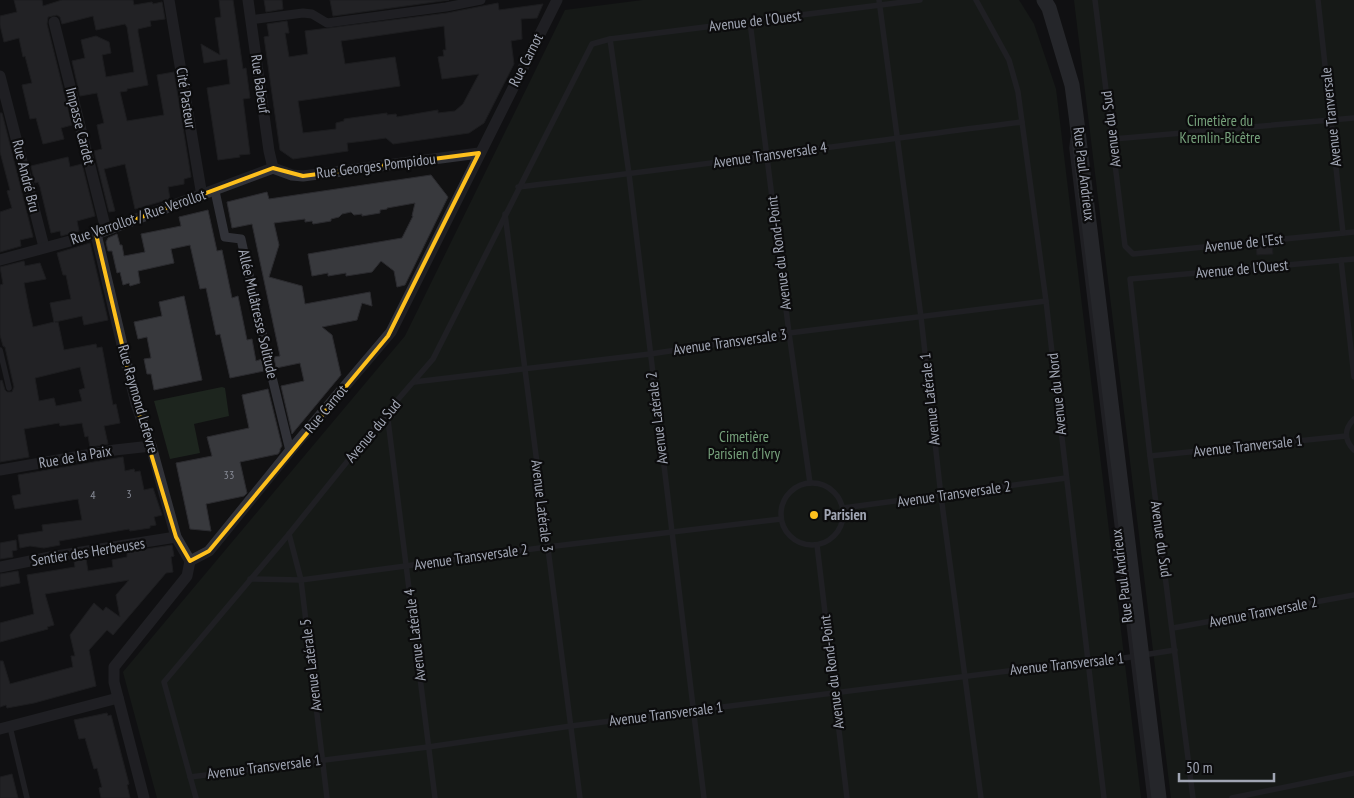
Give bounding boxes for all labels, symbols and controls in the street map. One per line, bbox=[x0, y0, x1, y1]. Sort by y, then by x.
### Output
street label: Avenue de l'Ouest bbox=[708, 5, 802, 36]
street label: Rue Carnot bbox=[504, 30, 547, 90]
street label: Rue Babeuf bbox=[247, 53, 274, 116]
street label: Cité Pasteur bbox=[172, 66, 201, 131]
street label: Avenue Tranversale bbox=[1316, 66, 1345, 168]
street label: Impasse Cardet bbox=[62, 85, 99, 166]
street label: Avenue du Sud bbox=[1096, 90, 1125, 168]
park label: Cimetière du Kremlin-Bicêtre bbox=[1180, 111, 1260, 147]
street label: Rue Paul Andrieux bbox=[1069, 126, 1100, 222]
street label: Avenue Transversale 4 bbox=[712, 137, 828, 172]
street label: Rue André Bru bbox=[8, 138, 45, 214]
street label: Rue Georges Pompidou bbox=[315, 149, 437, 182]
street label: Rue Verrollot / Rue Verollot bbox=[68, 185, 208, 249]
street label: Avenue du Rond-Point bbox=[762, 195, 795, 311]
street label: Avenue de l'Est bbox=[1204, 229, 1284, 256]
street label: Allée Mulâtresse Solitude bbox=[234, 247, 283, 380]
street label: Avenue de l'Ouest bbox=[1195, 255, 1289, 282]
street label: Avenue Transversale 3 bbox=[672, 324, 788, 359]
street label: Rue Raymond Lefevre bbox=[114, 342, 163, 455]
street label: Avenue Latérale 1 bbox=[915, 352, 944, 446]
street label: Avenue du Nord bbox=[1043, 352, 1070, 436]
street label: Avenue Latérale 2 bbox=[641, 371, 672, 465]
street label: Rue Carnot bbox=[300, 381, 351, 437]
street label: Avenue du Sud bbox=[341, 395, 405, 466]
park label: Cimetière Parisien d'Ivry bbox=[708, 427, 780, 463]
street label: Avenue Tranversale 1 bbox=[1192, 430, 1303, 461]
street label: Rue de la Paix bbox=[37, 441, 113, 472]
street label: Avenue Latérale 3 bbox=[527, 459, 558, 553]
house number: 33 bbox=[224, 467, 234, 482]
street label: Avenue Transversale 2 bbox=[896, 476, 1012, 511]
house number: 3 bbox=[126, 486, 132, 501]
house number: 4 bbox=[90, 487, 96, 502]
street label: Avenue du Sud bbox=[1147, 500, 1176, 578]
place label: Parisien bbox=[824, 505, 867, 524]
marker: Parisien bbox=[808, 509, 820, 521]
street label: Rue Paul Andrieux bbox=[1106, 528, 1137, 624]
street label: Sentier des Herbeuses bbox=[30, 533, 146, 570]
street label: Avenue Transversale 2 bbox=[413, 539, 529, 574]
street label: Avenue Latérale 4 bbox=[399, 587, 430, 682]
street label: Avenue Tranversale 2 bbox=[1207, 592, 1319, 631]
street label: Avenue du Rond-Point bbox=[815, 614, 848, 730]
street label: Avenue Latérale 5 bbox=[295, 618, 326, 712]
street label: Avenue Transversale 1 bbox=[1009, 648, 1125, 679]
street label: Avenue Transversale 1 bbox=[608, 697, 724, 730]
street label: Avenue Transversale 1 bbox=[206, 750, 322, 783]
scale bar bbox=[1179, 750, 1274, 782]
text: 50 m bbox=[1186, 758, 1212, 777]

